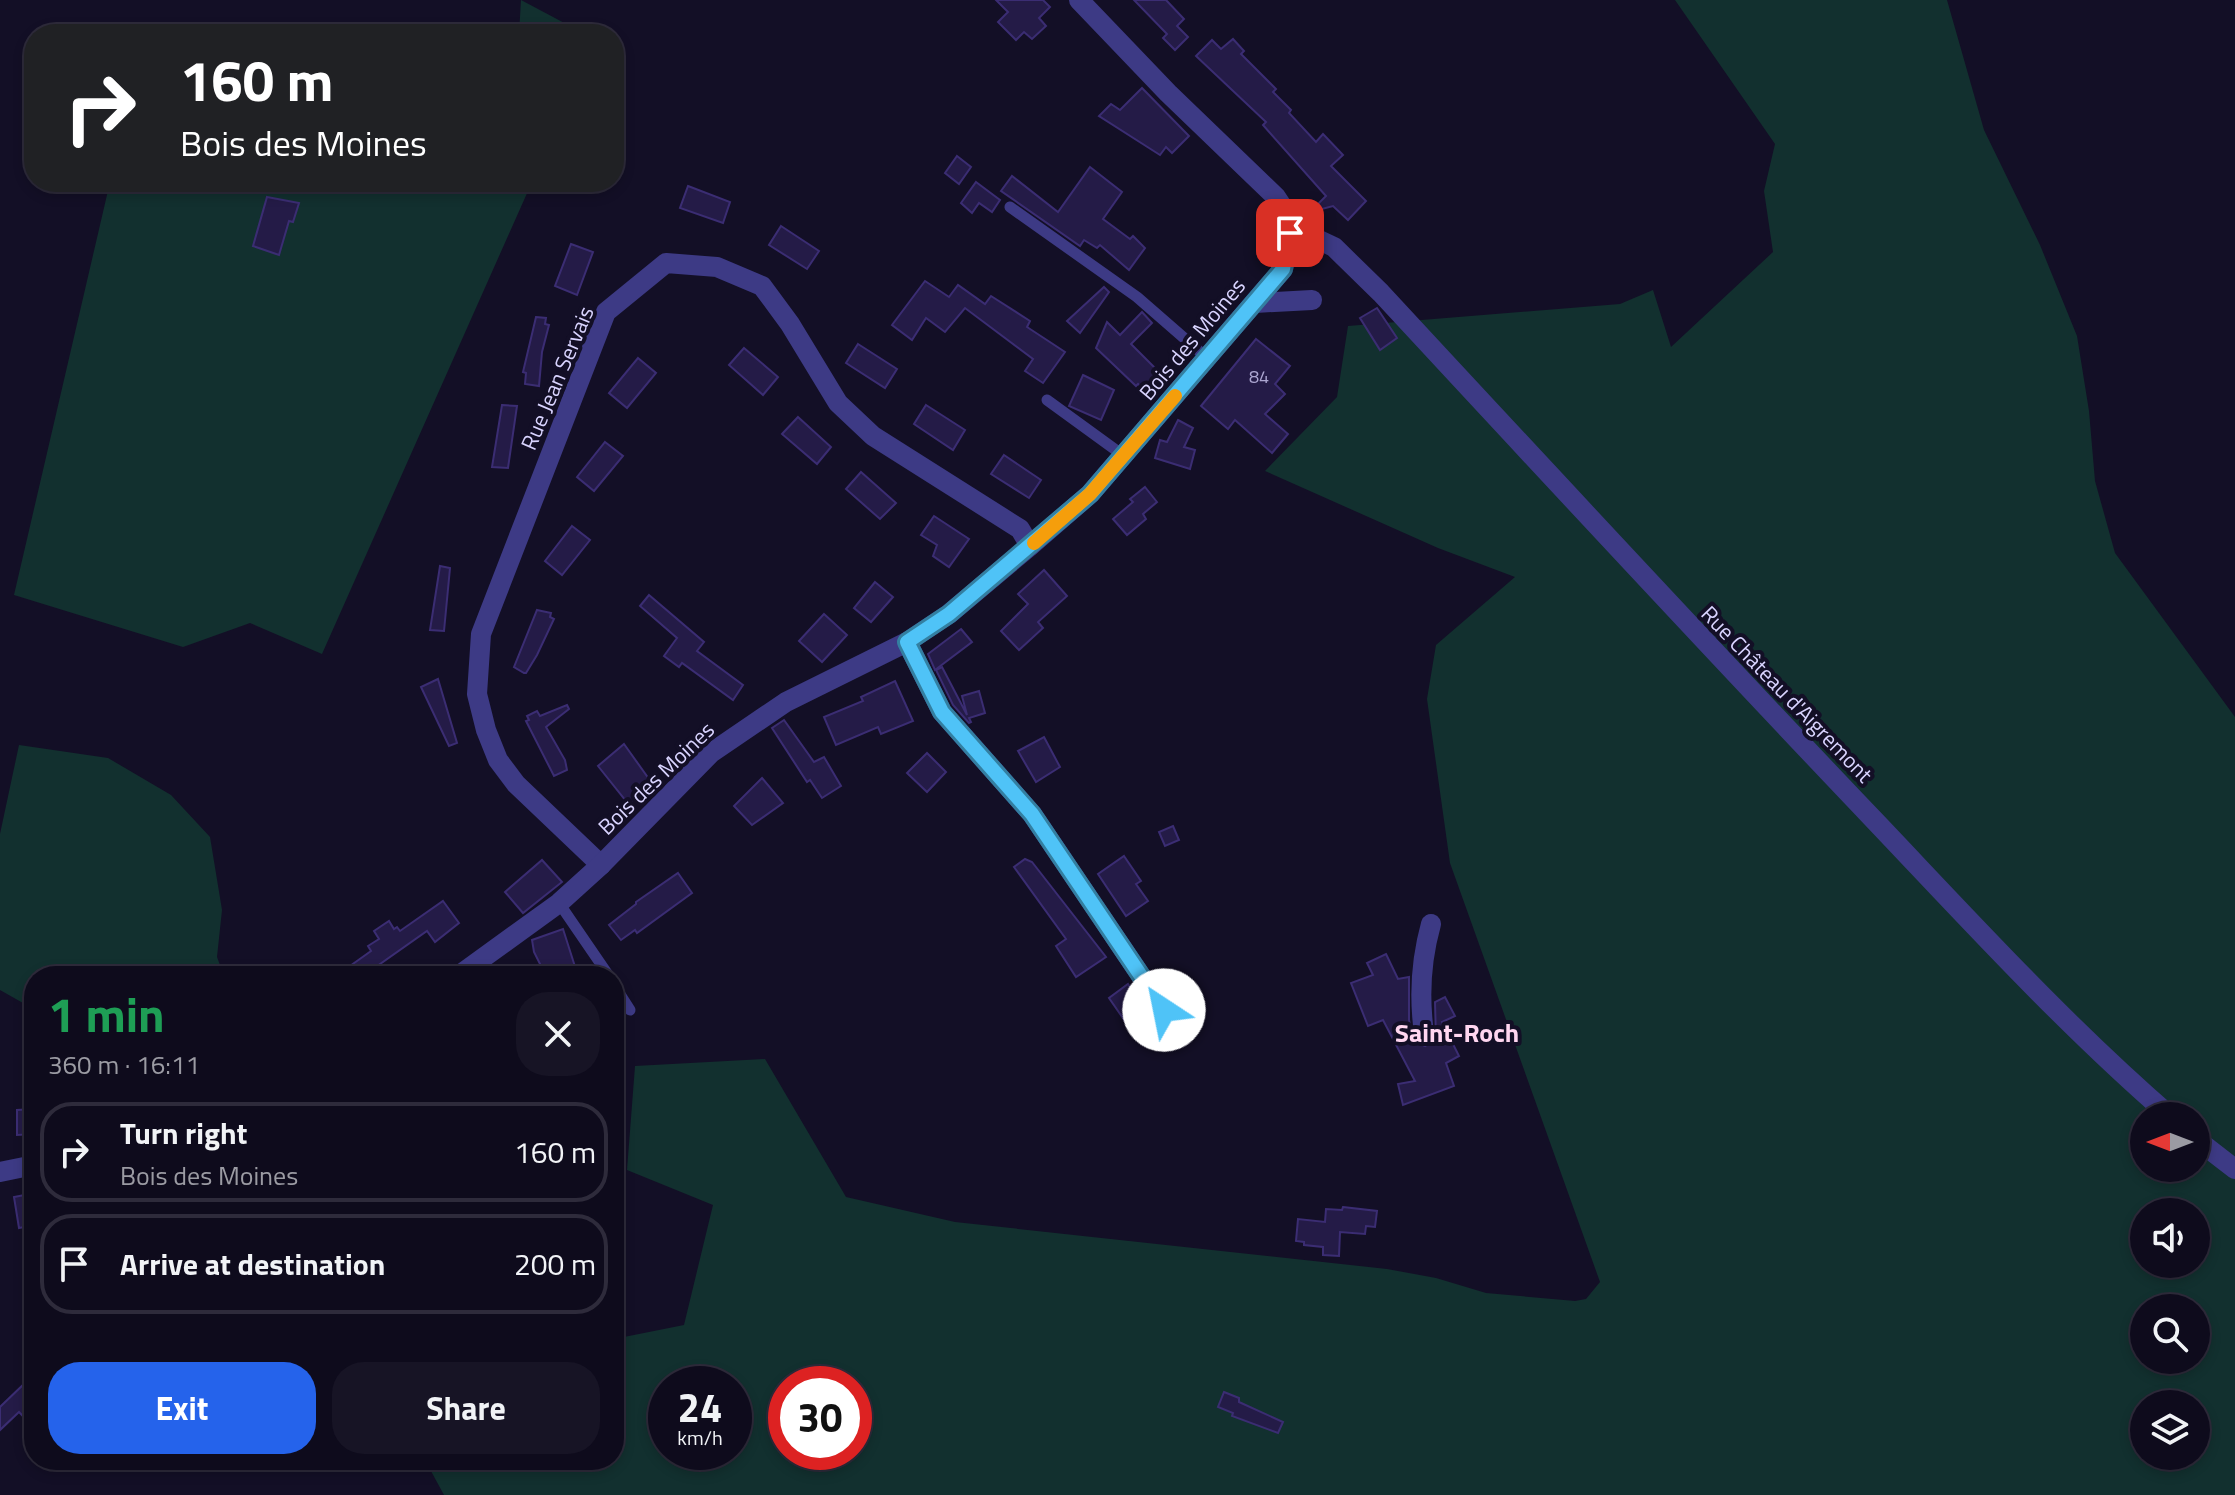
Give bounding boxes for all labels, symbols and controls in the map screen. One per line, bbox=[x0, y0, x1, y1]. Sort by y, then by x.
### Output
text: 160 m bbox=[180, 38, 333, 123]
icon: right bbox=[48, 56, 152, 160]
text: Bois des Moines bbox=[180, 115, 427, 170]
pin bbox=[1256, 199, 1324, 267]
icon: arrive bbox=[1268, 211, 1312, 255]
street label: Bois des Moines bbox=[1130, 270, 1254, 408]
street label: Rue Jean Servais bbox=[511, 301, 603, 455]
house number: 84 bbox=[1249, 363, 1269, 390]
street label: Rue Château d'Aigremont bbox=[1693, 598, 1881, 790]
street label: Bois des Moines bbox=[590, 713, 722, 843]
position arrow bbox=[1122, 968, 1206, 1052]
text: 1 min bbox=[48, 978, 165, 1051]
button: close bbox=[516, 992, 600, 1076]
district label: Saint-Roch bbox=[1395, 1013, 1519, 1052]
text: 360 m · 16:11 bbox=[48, 1045, 200, 1084]
north arrow bbox=[2130, 1102, 2210, 1182]
map controls bbox=[2130, 1102, 2210, 1470]
text: Turn right bbox=[120, 1110, 248, 1156]
text: 160 m bbox=[514, 1129, 596, 1175]
icon: right bbox=[52, 1130, 96, 1174]
text: Bois des Moines bbox=[120, 1156, 298, 1195]
button: sound bbox=[2130, 1198, 2210, 1278]
text: Arrive at destination bbox=[120, 1241, 385, 1287]
text: 200 m bbox=[514, 1241, 596, 1287]
icon: arrive bbox=[52, 1242, 96, 1286]
button: search bbox=[2130, 1294, 2210, 1374]
button: Exit bbox=[48, 1362, 316, 1454]
button: Share bbox=[332, 1362, 600, 1454]
speed limit sign: 30 bbox=[768, 1366, 872, 1470]
text: 24 bbox=[678, 1377, 722, 1438]
button: layers bbox=[2130, 1390, 2210, 1470]
text: km/h bbox=[677, 1422, 723, 1453]

